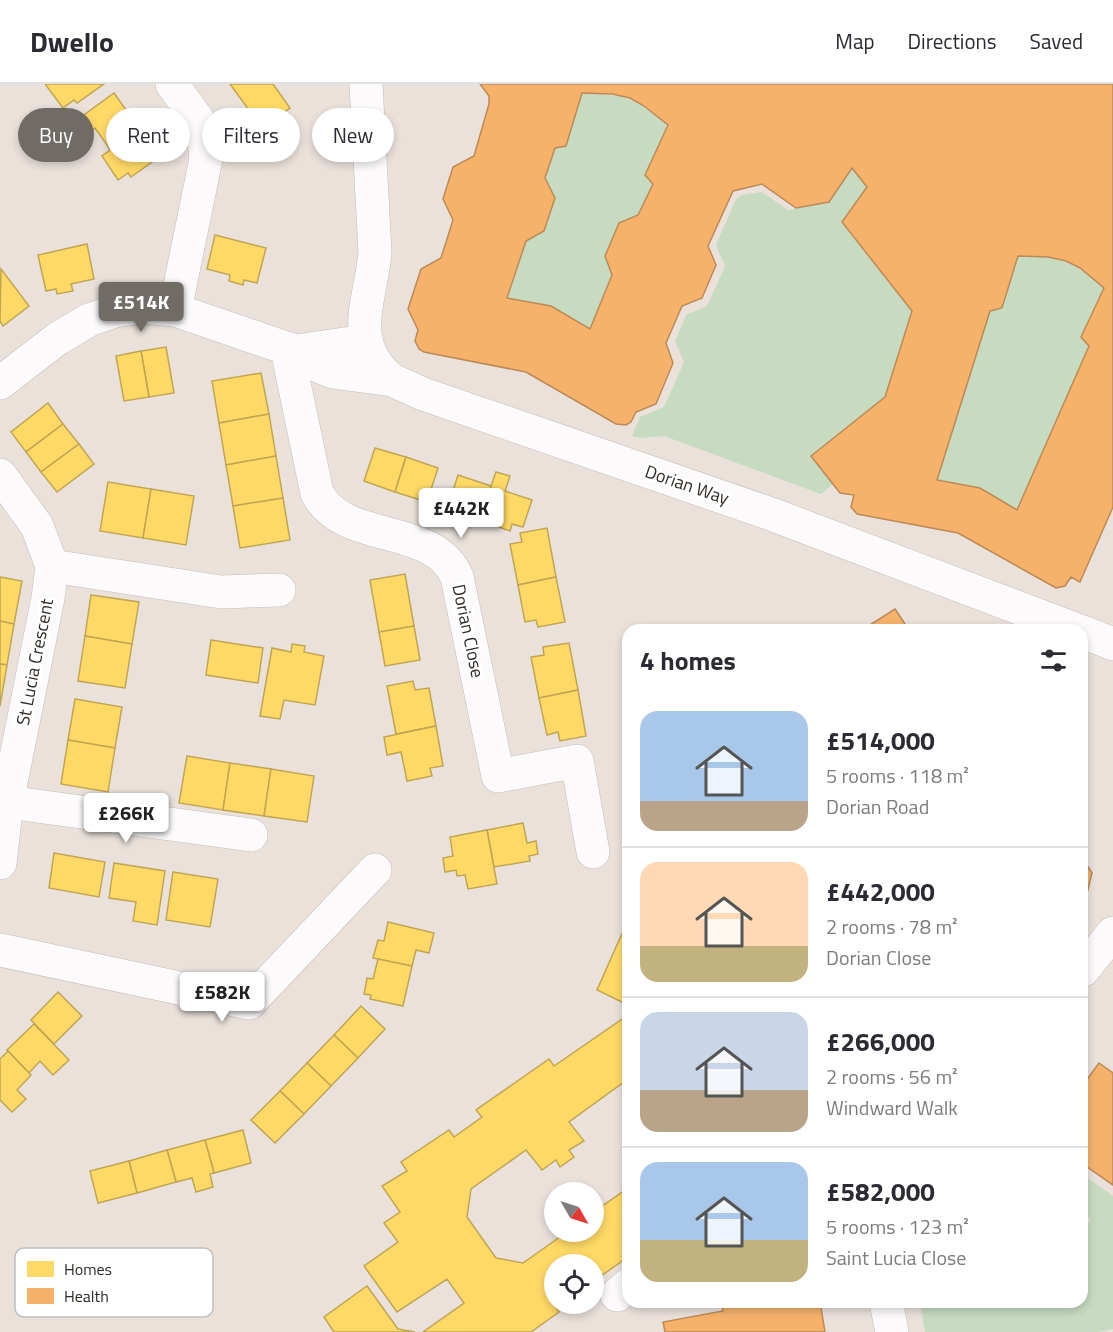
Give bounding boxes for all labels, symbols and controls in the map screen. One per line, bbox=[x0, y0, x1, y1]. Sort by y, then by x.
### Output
text: Dwello bbox=[30, 20, 114, 63]
text: Map bbox=[835, 25, 875, 57]
text: Directions bbox=[908, 25, 997, 57]
text: Saved bbox=[1030, 25, 1083, 57]
chip: Buy bbox=[18, 108, 94, 162]
chip: Rent bbox=[106, 108, 190, 162]
chip: Filters bbox=[202, 108, 300, 162]
chip: New bbox=[312, 108, 394, 162]
pin: £514K bbox=[99, 282, 183, 333]
text: £514K bbox=[113, 286, 169, 317]
street label: Dorian Way bbox=[642, 458, 733, 512]
pin: £442K bbox=[419, 488, 503, 539]
text: £442K bbox=[433, 492, 489, 523]
street label: Dorian Close bbox=[445, 582, 492, 680]
street label: St Lucia Crescent bbox=[9, 595, 60, 728]
text: 4 homes bbox=[640, 641, 736, 680]
icon: filters bbox=[1037, 644, 1070, 677]
text: £514,000 bbox=[826, 721, 935, 760]
icon: home bbox=[688, 735, 760, 807]
text: 5 rooms · 118 m² bbox=[826, 760, 969, 791]
text: Dorian Road bbox=[826, 791, 929, 822]
pin: £266K bbox=[84, 793, 168, 844]
text: £266K bbox=[98, 797, 154, 828]
text: £442,000 bbox=[826, 872, 935, 911]
icon: home bbox=[688, 886, 760, 958]
text: 2 rooms · 78 m² bbox=[826, 911, 958, 942]
text: Dorian Close bbox=[826, 942, 931, 973]
pin: £582K bbox=[180, 972, 264, 1023]
text: £582K bbox=[194, 976, 250, 1007]
text: £266,000 bbox=[826, 1022, 935, 1061]
icon: home bbox=[688, 1036, 760, 1108]
text: 2 rooms · 56 m² bbox=[826, 1061, 958, 1092]
text: Windward Walk bbox=[826, 1092, 958, 1123]
text: £582,000 bbox=[826, 1172, 935, 1211]
north arrow bbox=[544, 1182, 604, 1242]
map controls bbox=[544, 1182, 604, 1314]
icon: home bbox=[688, 1186, 760, 1258]
text: 5 rooms · 123 m² bbox=[826, 1211, 969, 1242]
text: Saint Lucia Close bbox=[826, 1242, 966, 1273]
legend bbox=[15, 1248, 213, 1317]
button: locate bbox=[544, 1254, 604, 1314]
text: Homes bbox=[64, 1257, 112, 1281]
text: Health bbox=[64, 1284, 109, 1308]

